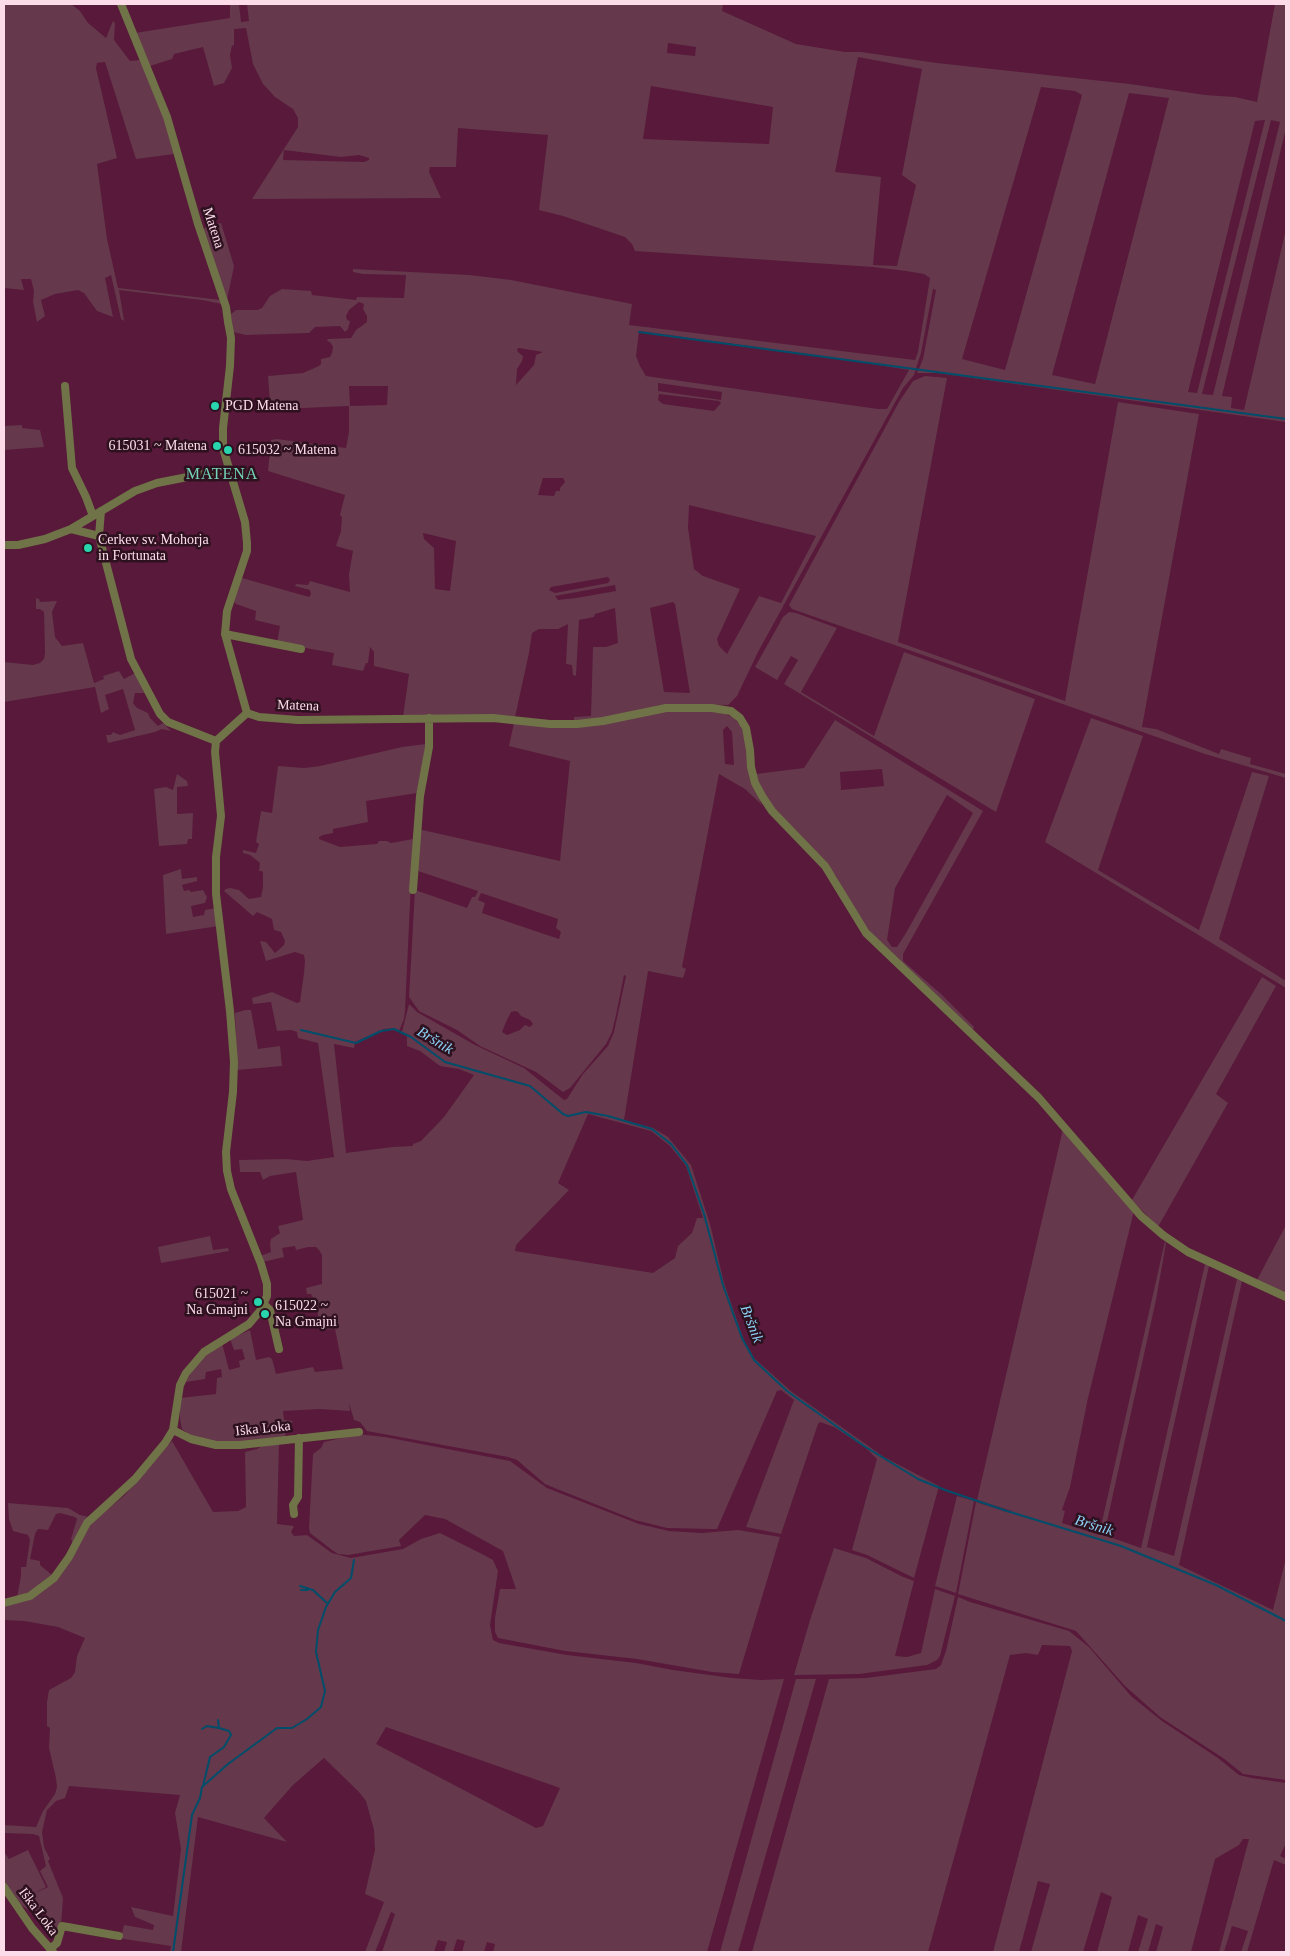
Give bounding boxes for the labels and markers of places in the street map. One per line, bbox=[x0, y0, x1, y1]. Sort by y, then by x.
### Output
place label: PGD Matena bbox=[225, 398, 298, 414]
marker: PGD Matena bbox=[209, 400, 221, 412]
place label: 615031 ~ Matena bbox=[108, 438, 207, 454]
marker: 615031 ~ Matena bbox=[211, 440, 223, 452]
place label: 615032 ~ Matena bbox=[238, 442, 337, 458]
marker: 615032 ~ Matena bbox=[222, 444, 234, 456]
place label: Cerkev sv. Mohorja in Fortunata bbox=[98, 532, 209, 564]
marker: Cerkev sv. Mohorja in Fortunata bbox=[82, 542, 94, 554]
place label: 615021 ~ Na Gmajni bbox=[186, 1286, 248, 1318]
marker: 615021 ~ Na Gmajni bbox=[252, 1296, 264, 1308]
place label: 615022 ~ Na Gmajni bbox=[275, 1298, 337, 1330]
marker: 615022 ~ Na Gmajni bbox=[259, 1308, 271, 1320]

